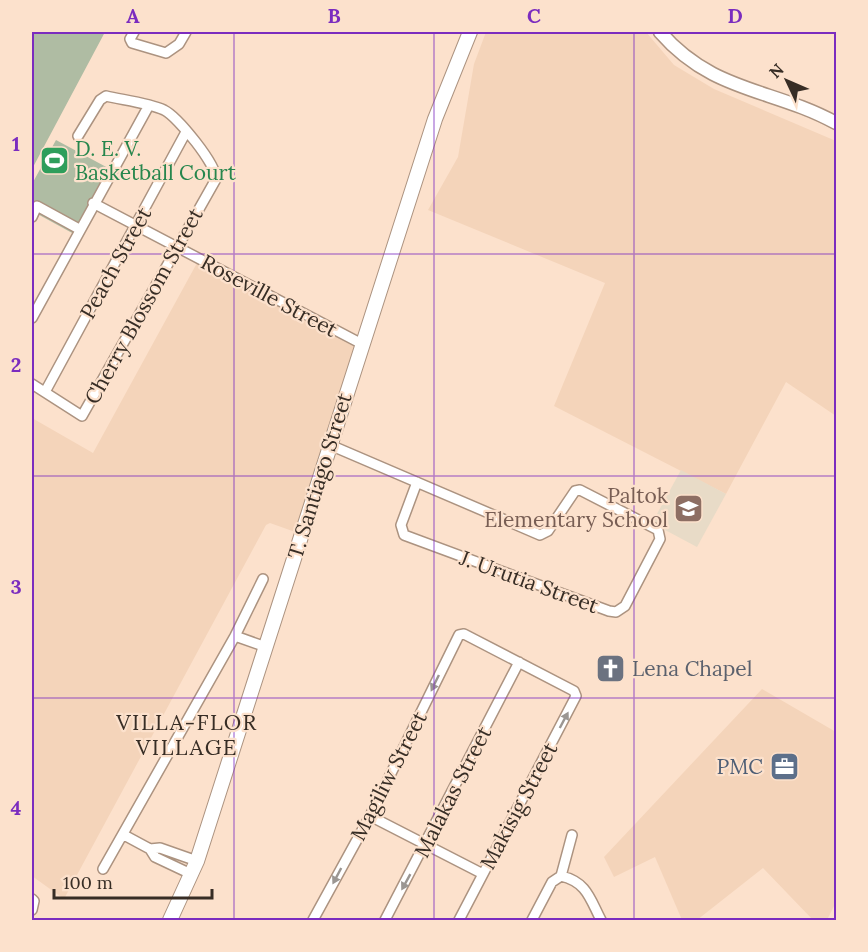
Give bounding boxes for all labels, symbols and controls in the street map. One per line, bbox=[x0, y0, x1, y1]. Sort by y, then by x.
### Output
text: A bbox=[126, 3, 140, 28]
text: B bbox=[327, 3, 341, 28]
text: C bbox=[527, 3, 541, 28]
text: D bbox=[727, 3, 743, 28]
north arrow bbox=[757, 51, 817, 111]
text: N bbox=[765, 59, 788, 82]
text: 1 bbox=[12, 131, 20, 156]
place label: D. E. V. Basketball Court bbox=[75, 135, 237, 186]
sports icon: D. E. V. Basketball Court bbox=[38, 145, 70, 177]
street label: Peach Street bbox=[74, 201, 158, 323]
street label: Cherry Blossom Street bbox=[78, 202, 209, 409]
street label: Roseville Street bbox=[196, 248, 343, 343]
text: 2 bbox=[11, 352, 21, 377]
street label: T. Santiago Street bbox=[281, 389, 358, 562]
place label: Paltok Elementary School bbox=[484, 482, 669, 533]
school or university icon: Paltok Elementary School bbox=[673, 492, 705, 524]
street label: J. Urutia Street bbox=[455, 544, 603, 619]
text: 3 bbox=[10, 574, 22, 599]
church icon: Lena Chapel bbox=[595, 653, 627, 685]
place label: Lena Chapel bbox=[632, 655, 752, 682]
one-way arrow bbox=[431, 675, 440, 692]
street label: Magiliw Street bbox=[344, 706, 433, 845]
district label: VILLA-FLOR VILLAGE bbox=[115, 708, 258, 761]
one-way arrow bbox=[559, 711, 568, 728]
street label: Malakas Street bbox=[408, 721, 498, 862]
street label: Makisig Street bbox=[474, 737, 564, 874]
office icon: PMC bbox=[768, 751, 800, 783]
place label: PMC bbox=[717, 753, 763, 780]
text: 4 bbox=[11, 795, 22, 820]
scale bar bbox=[54, 862, 212, 900]
one-way arrow bbox=[332, 867, 342, 884]
text: 100 m bbox=[63, 871, 113, 894]
one-way arrow bbox=[401, 874, 411, 891]

